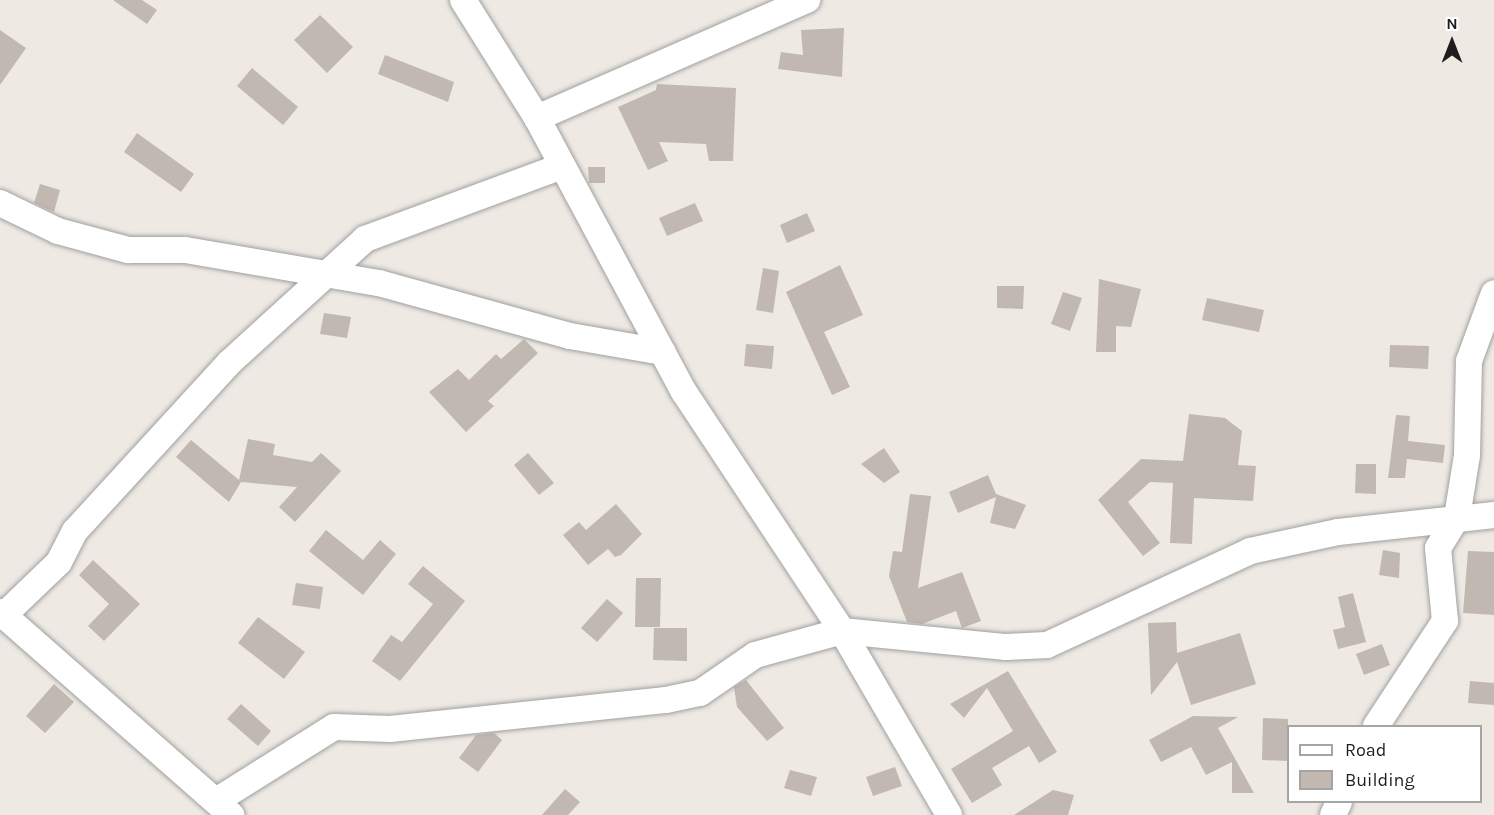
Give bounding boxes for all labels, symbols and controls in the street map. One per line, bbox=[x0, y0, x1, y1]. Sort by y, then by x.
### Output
north arrow bbox=[1422, 12, 1482, 72]
text: N bbox=[1446, 14, 1458, 33]
legend bbox=[1287, 725, 1482, 803]
text: Road bbox=[1345, 739, 1386, 761]
text: Building bbox=[1345, 769, 1415, 791]

